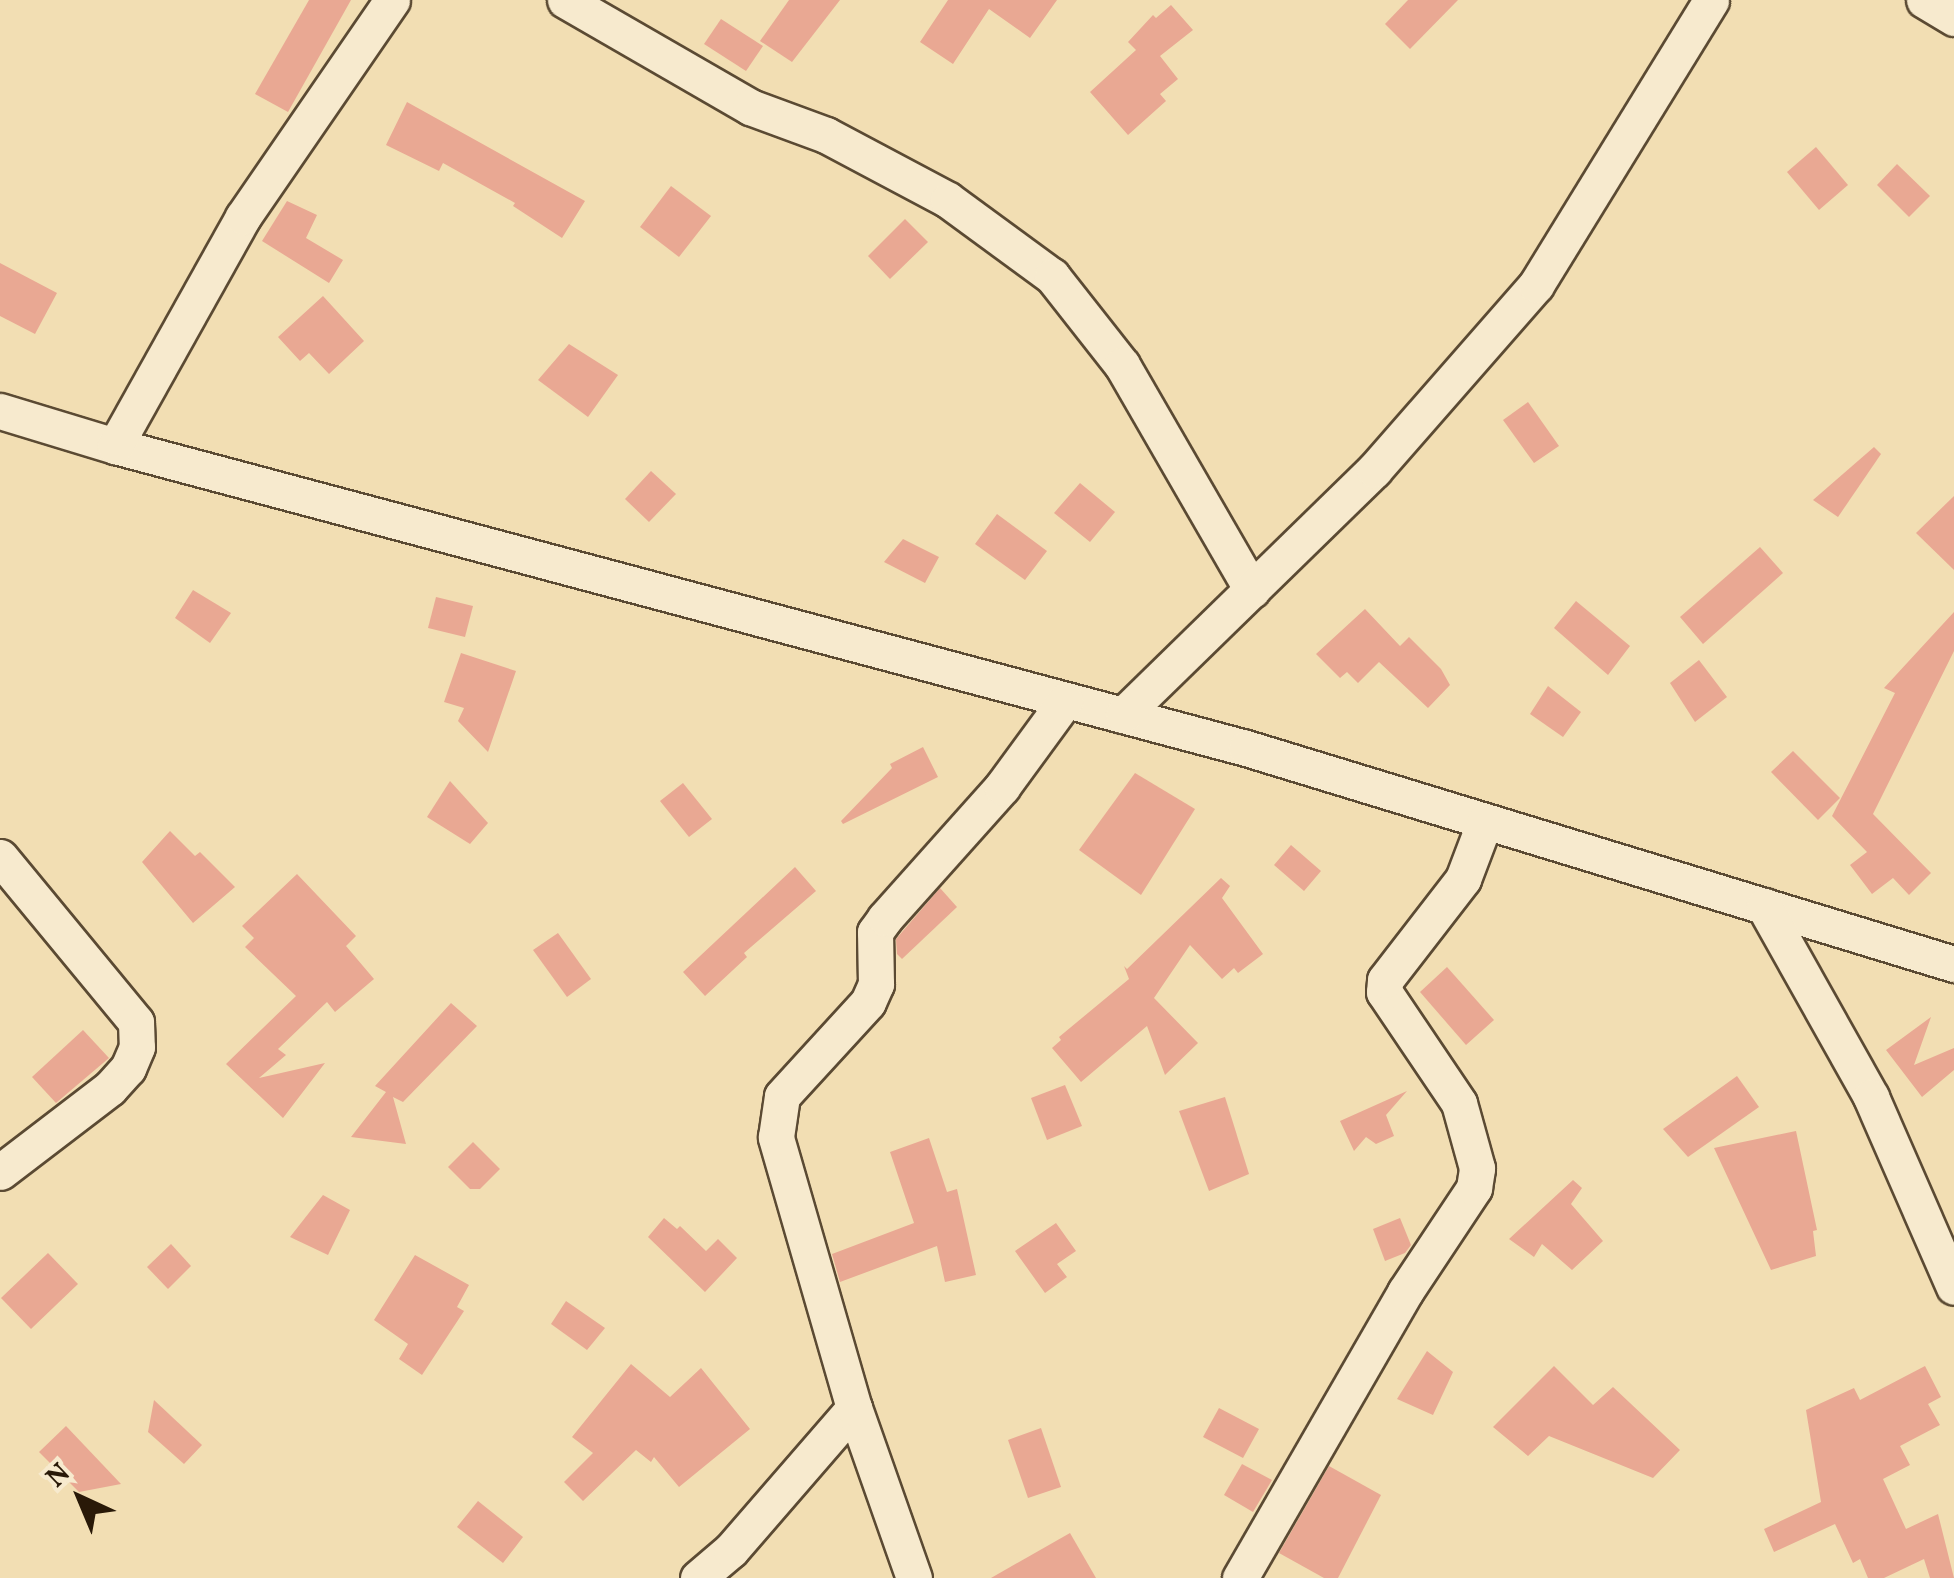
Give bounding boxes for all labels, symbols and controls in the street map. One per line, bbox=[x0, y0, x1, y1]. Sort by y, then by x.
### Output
north arrow bbox=[30, 1448, 130, 1548]
text: N bbox=[38, 1455, 80, 1497]

